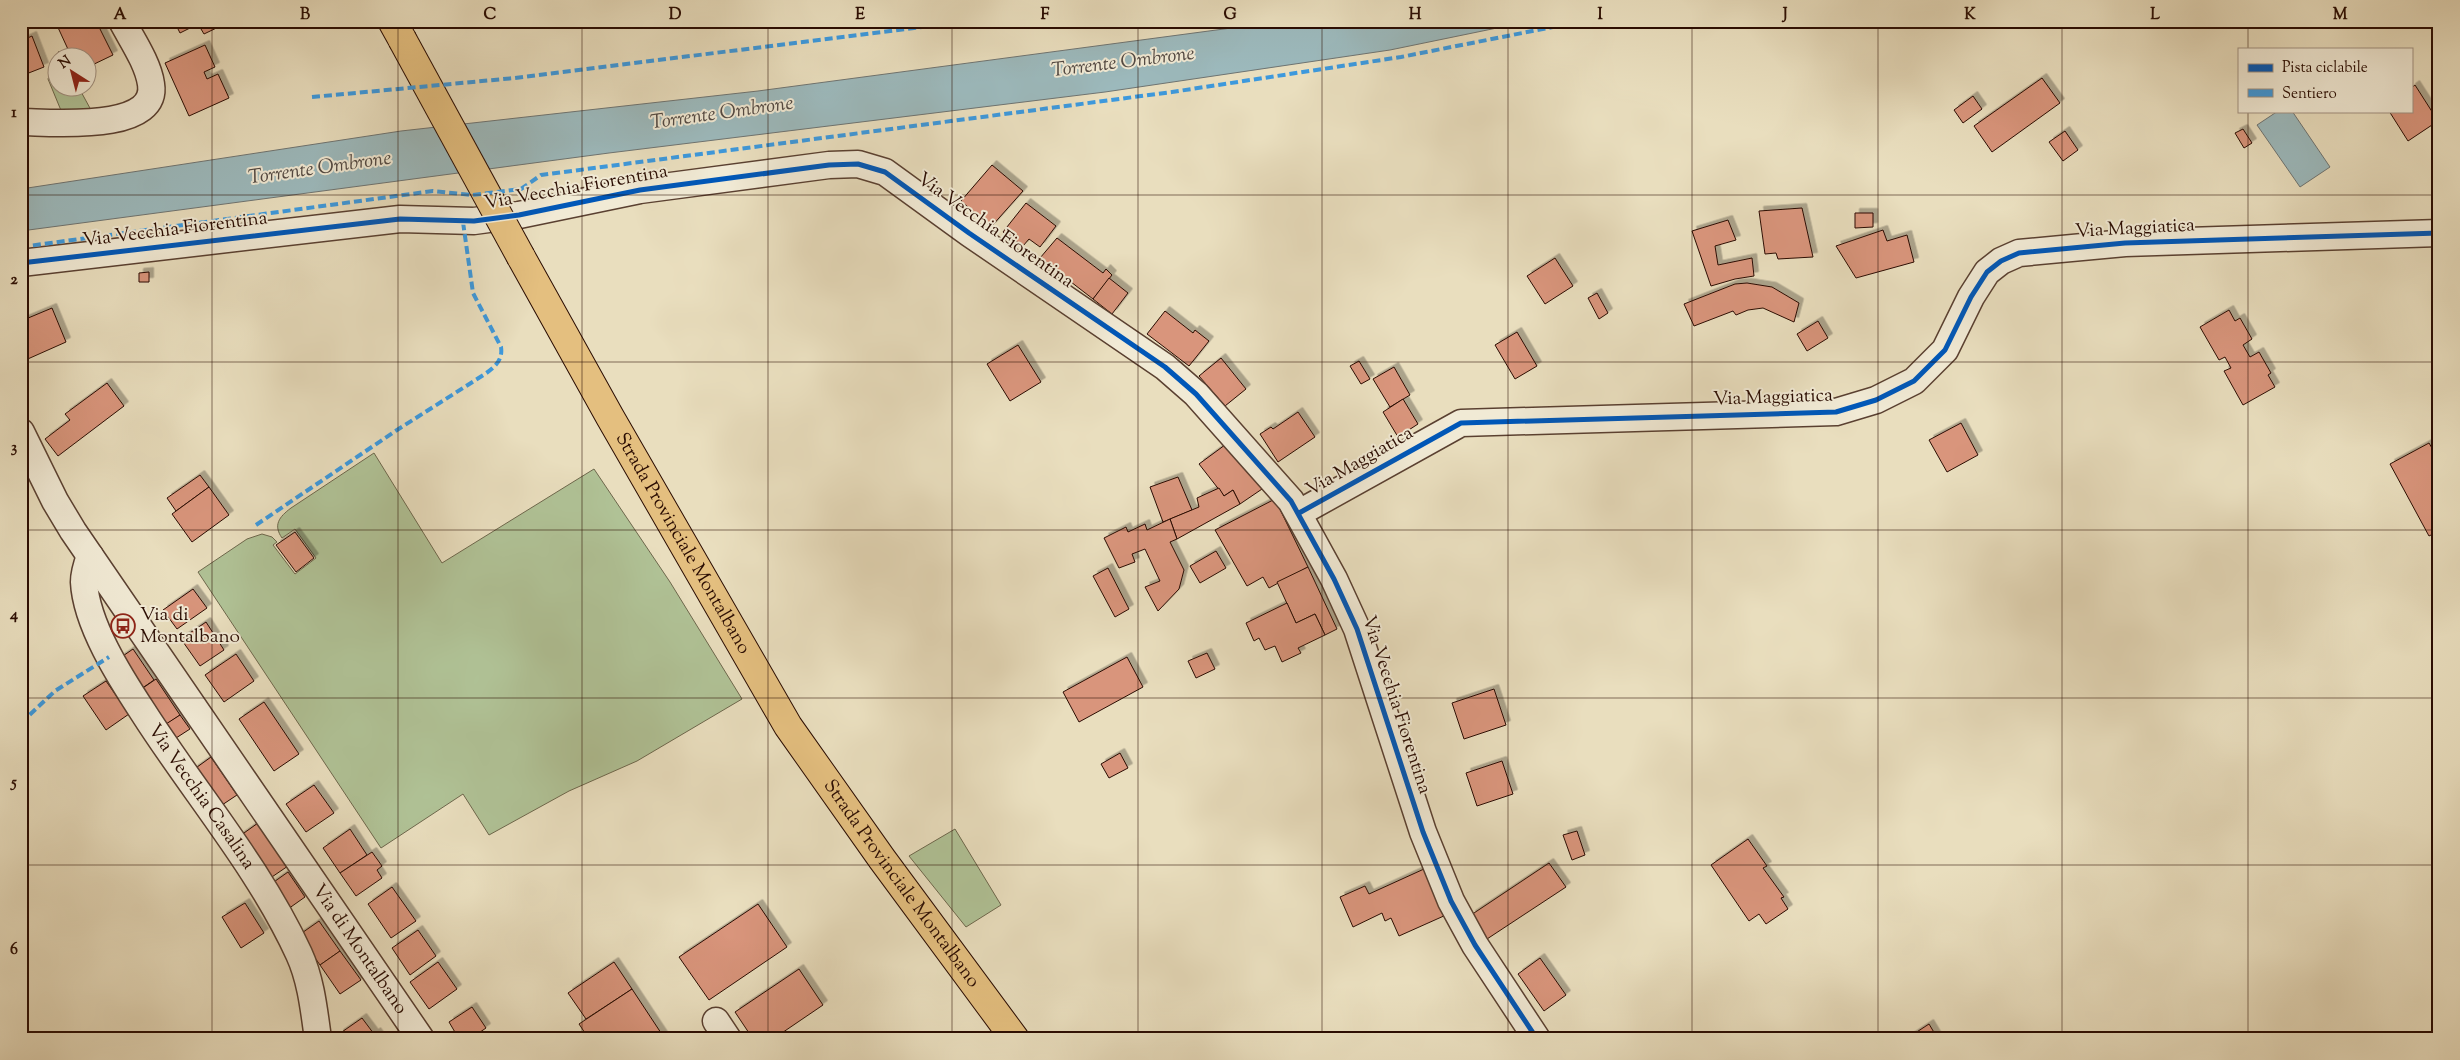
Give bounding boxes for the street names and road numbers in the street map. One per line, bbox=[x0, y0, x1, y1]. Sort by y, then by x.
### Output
street label: Via Vecchia Fiorentina bbox=[482, 159, 670, 217]
street label: Via Vecchia Fiorentina bbox=[911, 167, 1079, 296]
street label: Via Vecchia Fiorentina bbox=[81, 205, 269, 255]
street label: Via Maggiatica bbox=[2074, 212, 2196, 246]
street label: Via Maggiatica bbox=[1713, 382, 1834, 414]
street label: Via Maggiatica bbox=[1301, 420, 1419, 504]
street label: Strada Provinciale Montalbano bbox=[608, 428, 757, 659]
street label: Via Vecchia Fiorentina bbox=[1354, 612, 1438, 798]
street label: Via Vecchia Casalina bbox=[141, 719, 262, 875]
street label: Strada Provinciale Montalbano bbox=[817, 774, 986, 994]
street label: Via di Montalbano bbox=[305, 879, 414, 1020]

